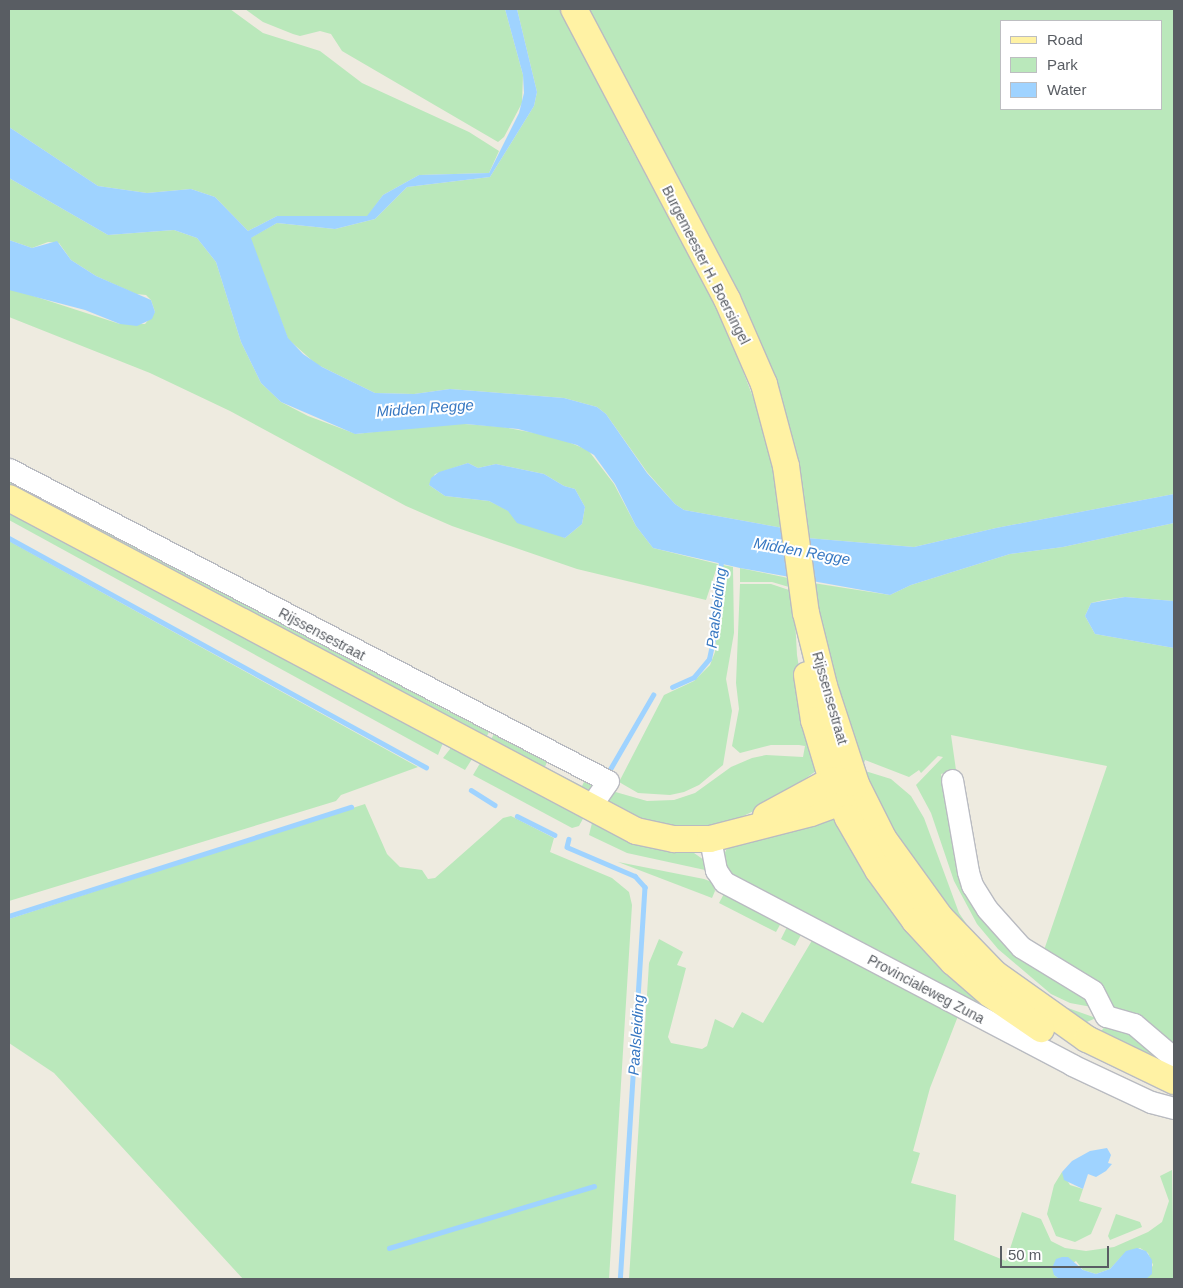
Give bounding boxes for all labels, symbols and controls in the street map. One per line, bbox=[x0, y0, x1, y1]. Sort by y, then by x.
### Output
legend bbox=[1000, 20, 1163, 110]
text: Road bbox=[1047, 31, 1083, 48]
text: Park bbox=[1047, 56, 1078, 73]
text: Water bbox=[1047, 81, 1086, 98]
street label: Burgemeester H. Boersingel bbox=[659, 183, 753, 347]
water label: Midden Regge bbox=[376, 396, 474, 420]
water label: Midden Regge bbox=[752, 534, 852, 568]
water label: Paalsleiding bbox=[702, 567, 730, 649]
street label: Rijssensestraat bbox=[276, 604, 368, 664]
street label: Rijssensestraat bbox=[809, 650, 851, 746]
street label: Provincialeweg Zuna bbox=[865, 951, 987, 1027]
water label: Paalsleiding bbox=[624, 994, 648, 1076]
scale bar bbox=[1003, 1236, 1112, 1268]
text: 50 m bbox=[1008, 1246, 1041, 1263]

